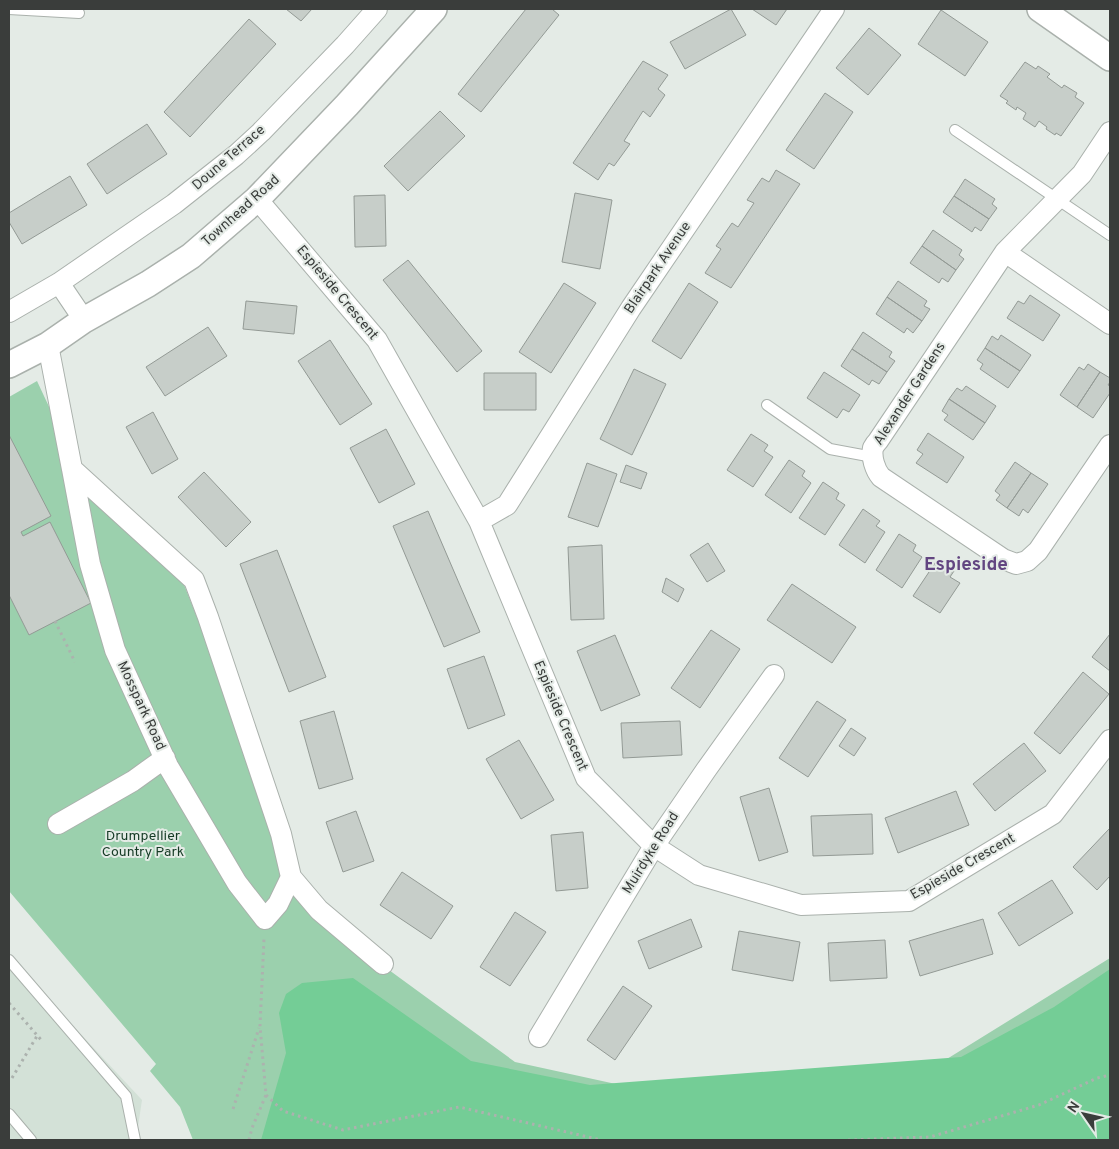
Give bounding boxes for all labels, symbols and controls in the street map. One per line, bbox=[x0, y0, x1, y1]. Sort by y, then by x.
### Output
street label: Doune Terrace bbox=[189, 122, 269, 194]
street label: Townhead Road bbox=[198, 172, 284, 250]
street label: Blairpark Avenue bbox=[621, 219, 695, 317]
street label: Espieside Crescent bbox=[293, 242, 381, 344]
street label: Alexander Gardens bbox=[870, 339, 950, 449]
district label: Espieside bbox=[924, 553, 1008, 577]
street label: Espieside Crescent bbox=[529, 658, 591, 774]
street label: Mosspark Road bbox=[113, 659, 169, 753]
street label: Muirdyke Road bbox=[619, 809, 683, 897]
park label: Drumpellier Country Park bbox=[102, 828, 184, 861]
street label: Espieside Crescent bbox=[908, 830, 1018, 904]
north arrow bbox=[1059, 1089, 1109, 1139]
text: N bbox=[1065, 1099, 1084, 1116]

